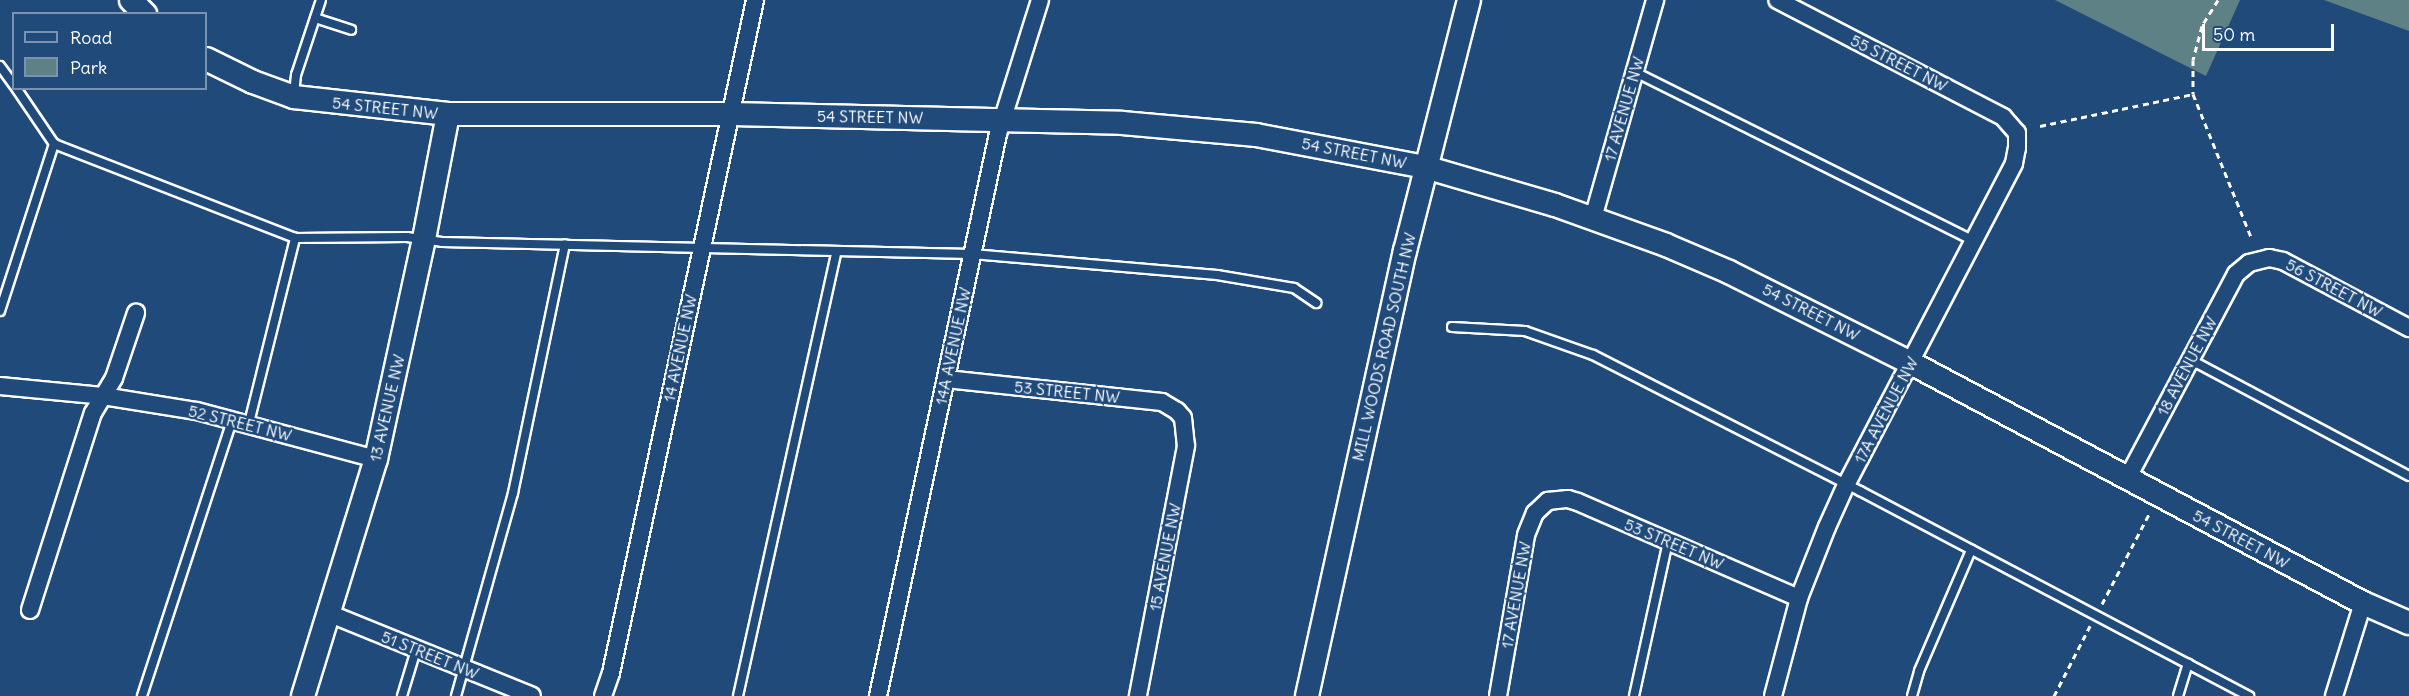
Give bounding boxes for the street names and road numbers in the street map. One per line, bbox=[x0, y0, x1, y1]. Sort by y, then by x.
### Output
street label: 55 STREET NW bbox=[1847, 30, 1951, 96]
street label: 17 AVENUE NW bbox=[1600, 54, 1648, 164]
street label: 54 STREET NW bbox=[331, 93, 439, 123]
street label: 54 STREET NW bbox=[817, 106, 923, 128]
street label: 54 STREET NW bbox=[1300, 133, 1408, 173]
street label: MILL WOODS ROAD SOUTH NW bbox=[1348, 231, 1420, 463]
street label: 56 STREET NW bbox=[2283, 255, 2385, 321]
street label: 54 STREET NW bbox=[1759, 279, 1863, 345]
street label: 14A AVENUE NW bbox=[931, 285, 975, 407]
street label: 14 AVENUE NW bbox=[659, 293, 701, 403]
street label: 18 AVENUE NW bbox=[2153, 313, 2221, 419]
street label: 13 AVENUE NW bbox=[365, 353, 409, 463]
street label: 17A AVENUE NW bbox=[1850, 353, 1922, 467]
street label: 53 STREET NW bbox=[1013, 377, 1121, 407]
street label: 52 STREET NW bbox=[186, 401, 294, 445]
street label: 15 AVENUE NW bbox=[1145, 502, 1185, 612]
street label: 54 STREET NW bbox=[2190, 506, 2292, 572]
street label: 53 STREET NW bbox=[1621, 514, 1727, 574]
street label: 17 AVENUE NW bbox=[1497, 540, 1535, 650]
street label: 51 STREET NW bbox=[379, 627, 481, 683]

